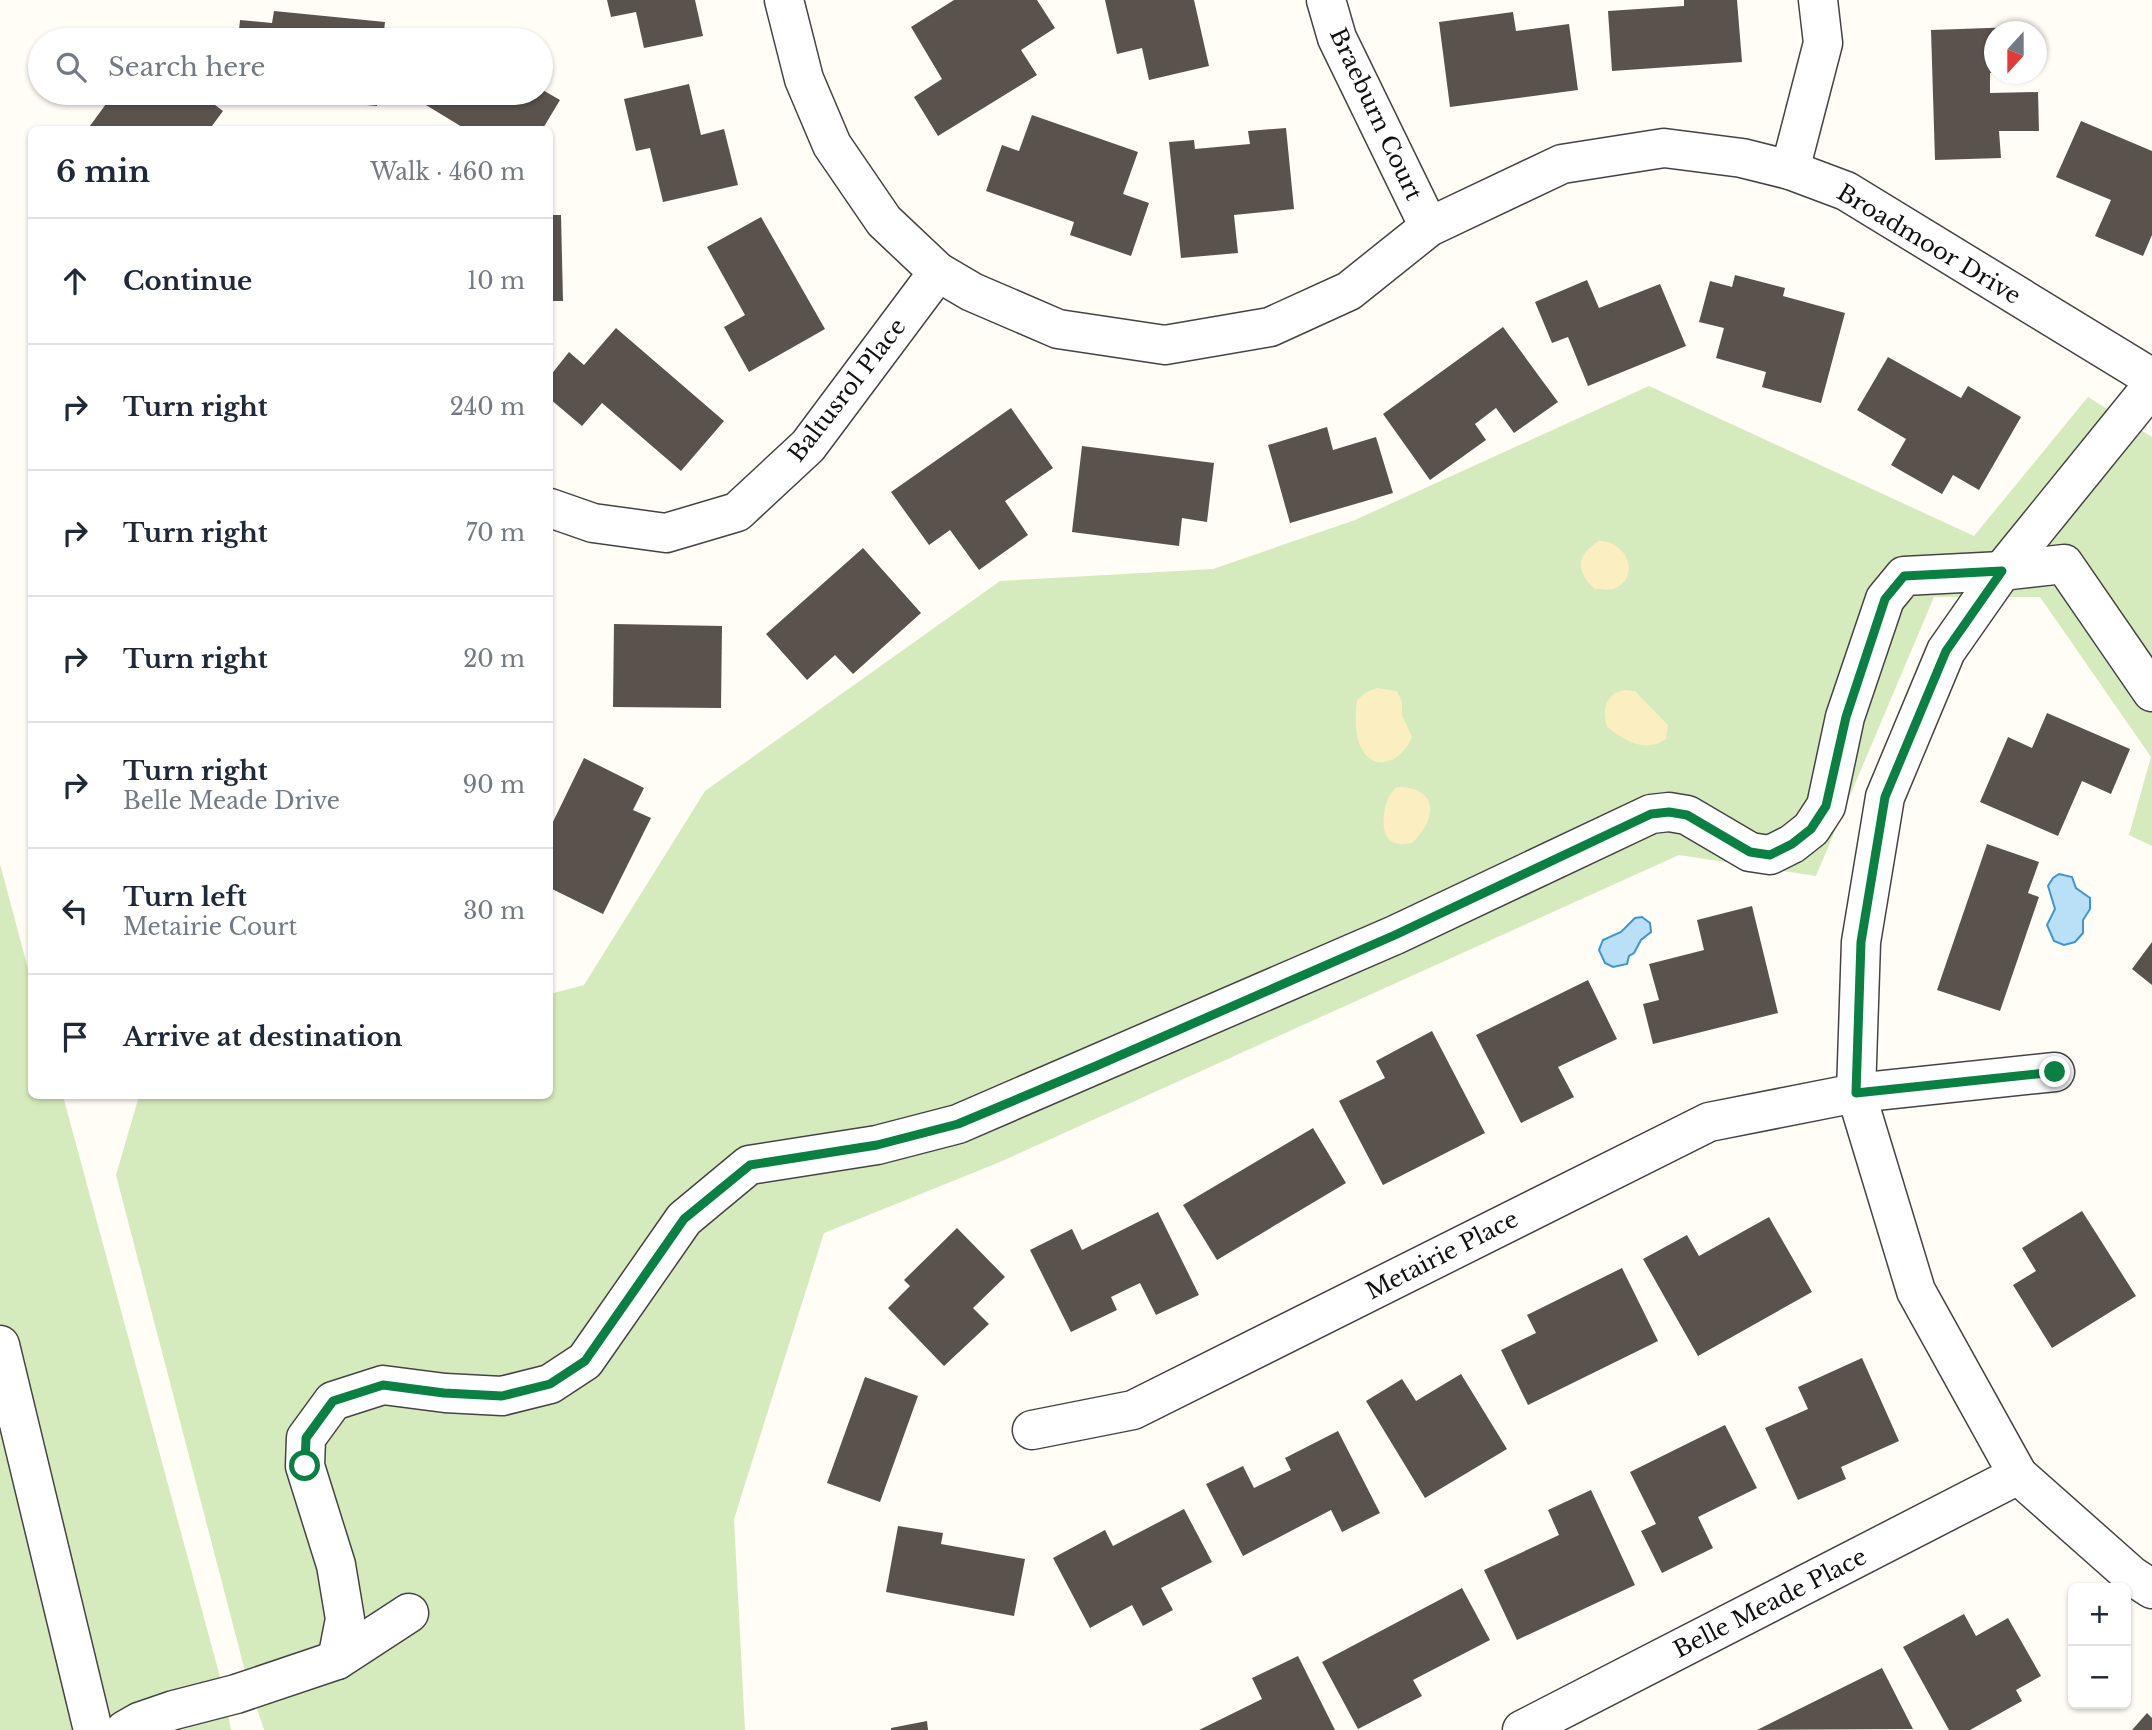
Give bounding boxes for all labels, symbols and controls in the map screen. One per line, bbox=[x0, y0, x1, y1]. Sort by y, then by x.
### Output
north arrow bbox=[1984, 21, 2047, 84]
street label: Braeburn Court bbox=[1324, 23, 1428, 205]
search box bbox=[28, 28, 553, 105]
icon: search bbox=[52, 48, 90, 86]
text: Search here bbox=[108, 51, 265, 83]
text: 6 min bbox=[56, 153, 150, 190]
text: Walk · 460 m bbox=[370, 158, 525, 186]
street label: Broadmoor Drive bbox=[1832, 178, 2026, 310]
icon: ahead bbox=[56, 262, 94, 300]
text: Continue bbox=[123, 265, 252, 297]
text: 10 m bbox=[467, 267, 525, 295]
street label: Baltusrol Place bbox=[782, 313, 912, 467]
icon: right bbox=[56, 388, 94, 426]
text: Turn right bbox=[123, 391, 268, 423]
text: 240 m bbox=[450, 393, 525, 421]
icon: right bbox=[56, 514, 94, 552]
text: Turn right bbox=[123, 517, 268, 549]
text: 70 m bbox=[466, 519, 525, 547]
icon: right bbox=[56, 640, 94, 678]
text: Turn right bbox=[123, 643, 268, 675]
text: 20 m bbox=[463, 645, 525, 673]
text: Turn right bbox=[123, 755, 268, 787]
icon: right bbox=[56, 766, 94, 804]
text: 90 m bbox=[463, 771, 525, 799]
text: Belle Meade Drive bbox=[123, 787, 340, 815]
text: Turn left bbox=[123, 881, 247, 913]
icon: left bbox=[56, 892, 94, 930]
text: 30 m bbox=[463, 897, 525, 925]
text: Metairie Court bbox=[123, 913, 297, 941]
icon: arrive bbox=[56, 1018, 94, 1056]
text: Arrive at destination bbox=[123, 1021, 403, 1053]
route end bbox=[2039, 1056, 2070, 1087]
street label: Metairie Place bbox=[1361, 1205, 1523, 1305]
route start bbox=[289, 1450, 320, 1481]
street label: Belle Meade Place bbox=[1669, 1542, 1871, 1664]
map controls bbox=[2068, 1583, 2131, 1709]
button: + bbox=[2068, 1583, 2131, 1646]
button: − bbox=[2068, 1646, 2131, 1709]

